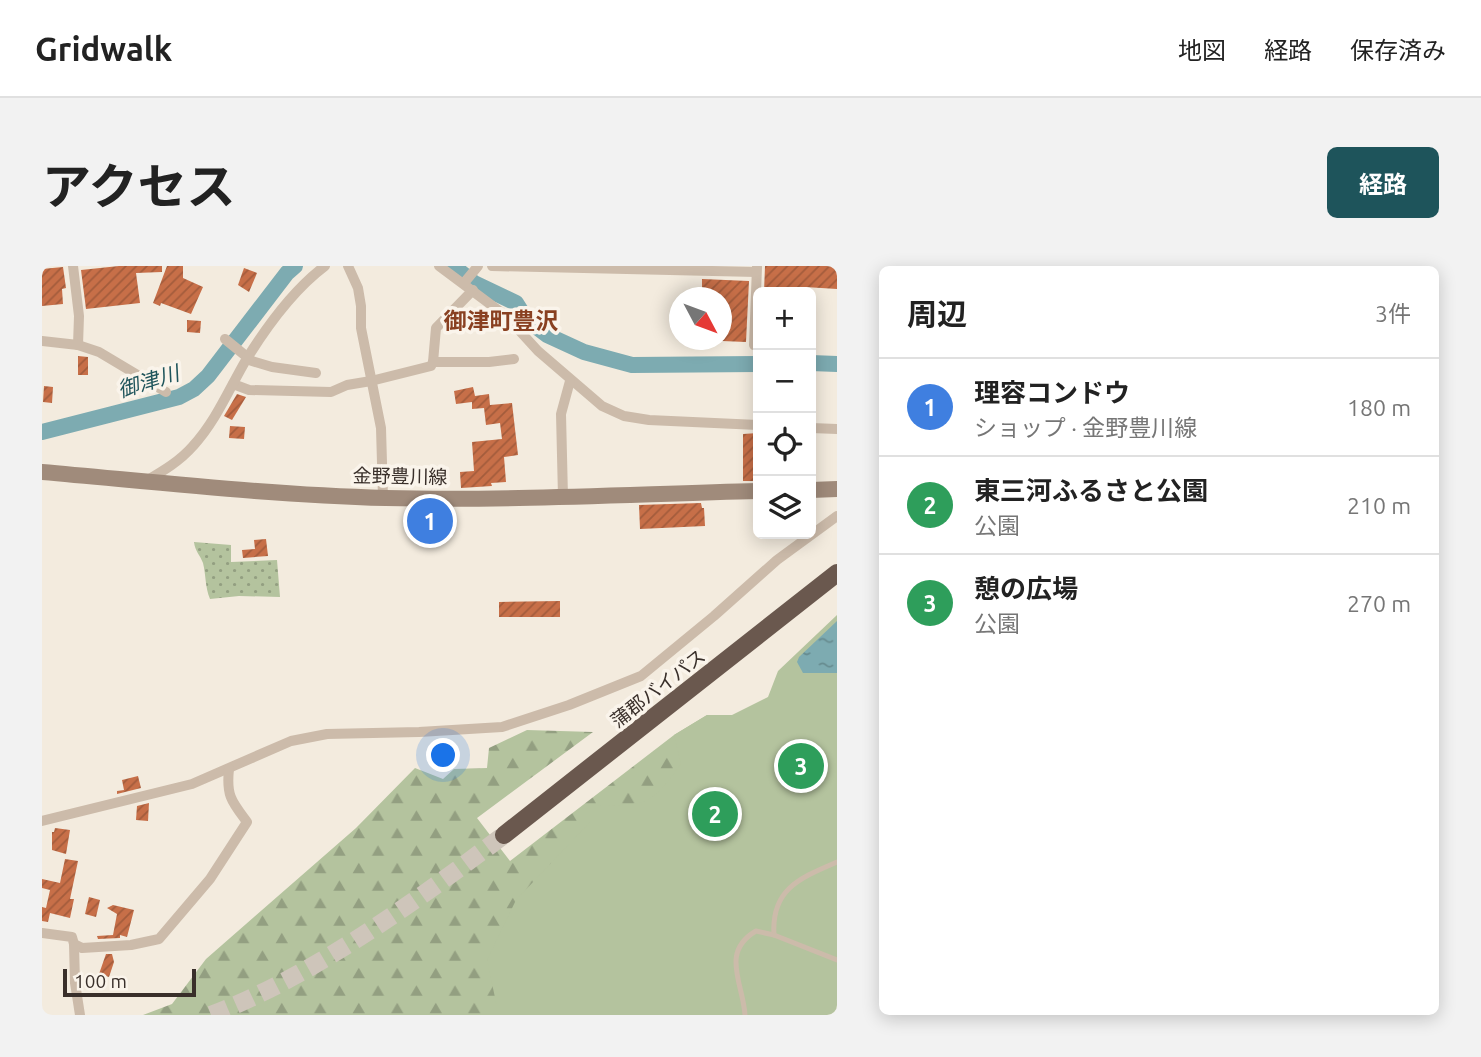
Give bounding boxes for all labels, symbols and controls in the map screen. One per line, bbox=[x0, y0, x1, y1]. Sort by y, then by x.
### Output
text: Gridwalk bbox=[35, 30, 172, 67]
text: 地図 bbox=[1178, 37, 1226, 64]
text: 経路 bbox=[1264, 37, 1312, 64]
text: 保存済み bbox=[1350, 37, 1446, 64]
button: 経路 bbox=[1327, 147, 1439, 218]
text: アクセス bbox=[42, 158, 236, 213]
north arrow bbox=[669, 287, 732, 350]
map controls bbox=[753, 287, 816, 539]
button: + bbox=[753, 287, 816, 350]
text: 周辺 bbox=[907, 297, 967, 331]
text: 3件 bbox=[1375, 301, 1411, 326]
district label: 御津町豊沢 bbox=[444, 308, 559, 333]
button: − bbox=[753, 350, 816, 413]
water label: 御津川 bbox=[114, 360, 184, 402]
text: 理容コンドウ bbox=[974, 378, 1130, 407]
text: 1 bbox=[924, 395, 936, 420]
text: 180 m bbox=[1347, 395, 1411, 420]
button: locate bbox=[753, 413, 816, 476]
text: ショップ · 金野豊川線 bbox=[974, 415, 1197, 440]
street label: 金野豊川線 bbox=[352, 464, 448, 488]
button: layers bbox=[753, 476, 816, 539]
text: 東三河ふるさと公園 bbox=[974, 476, 1208, 505]
text: 2 bbox=[924, 493, 936, 518]
text: 210 m bbox=[1347, 493, 1411, 518]
pin: 1 bbox=[407, 495, 453, 547]
text: 公園 bbox=[974, 513, 1020, 538]
text: 憩の広場 bbox=[974, 574, 1078, 603]
text: 3 bbox=[924, 591, 936, 616]
text: 270 m bbox=[1347, 591, 1411, 616]
text: 公園 bbox=[974, 611, 1020, 636]
street label: 蒲郡バイパス bbox=[606, 644, 710, 732]
your location bbox=[426, 738, 460, 772]
pin: 3 bbox=[778, 740, 824, 792]
pin: 2 bbox=[692, 788, 738, 840]
scale bar bbox=[63, 966, 196, 998]
text: 100 m bbox=[74, 970, 127, 992]

